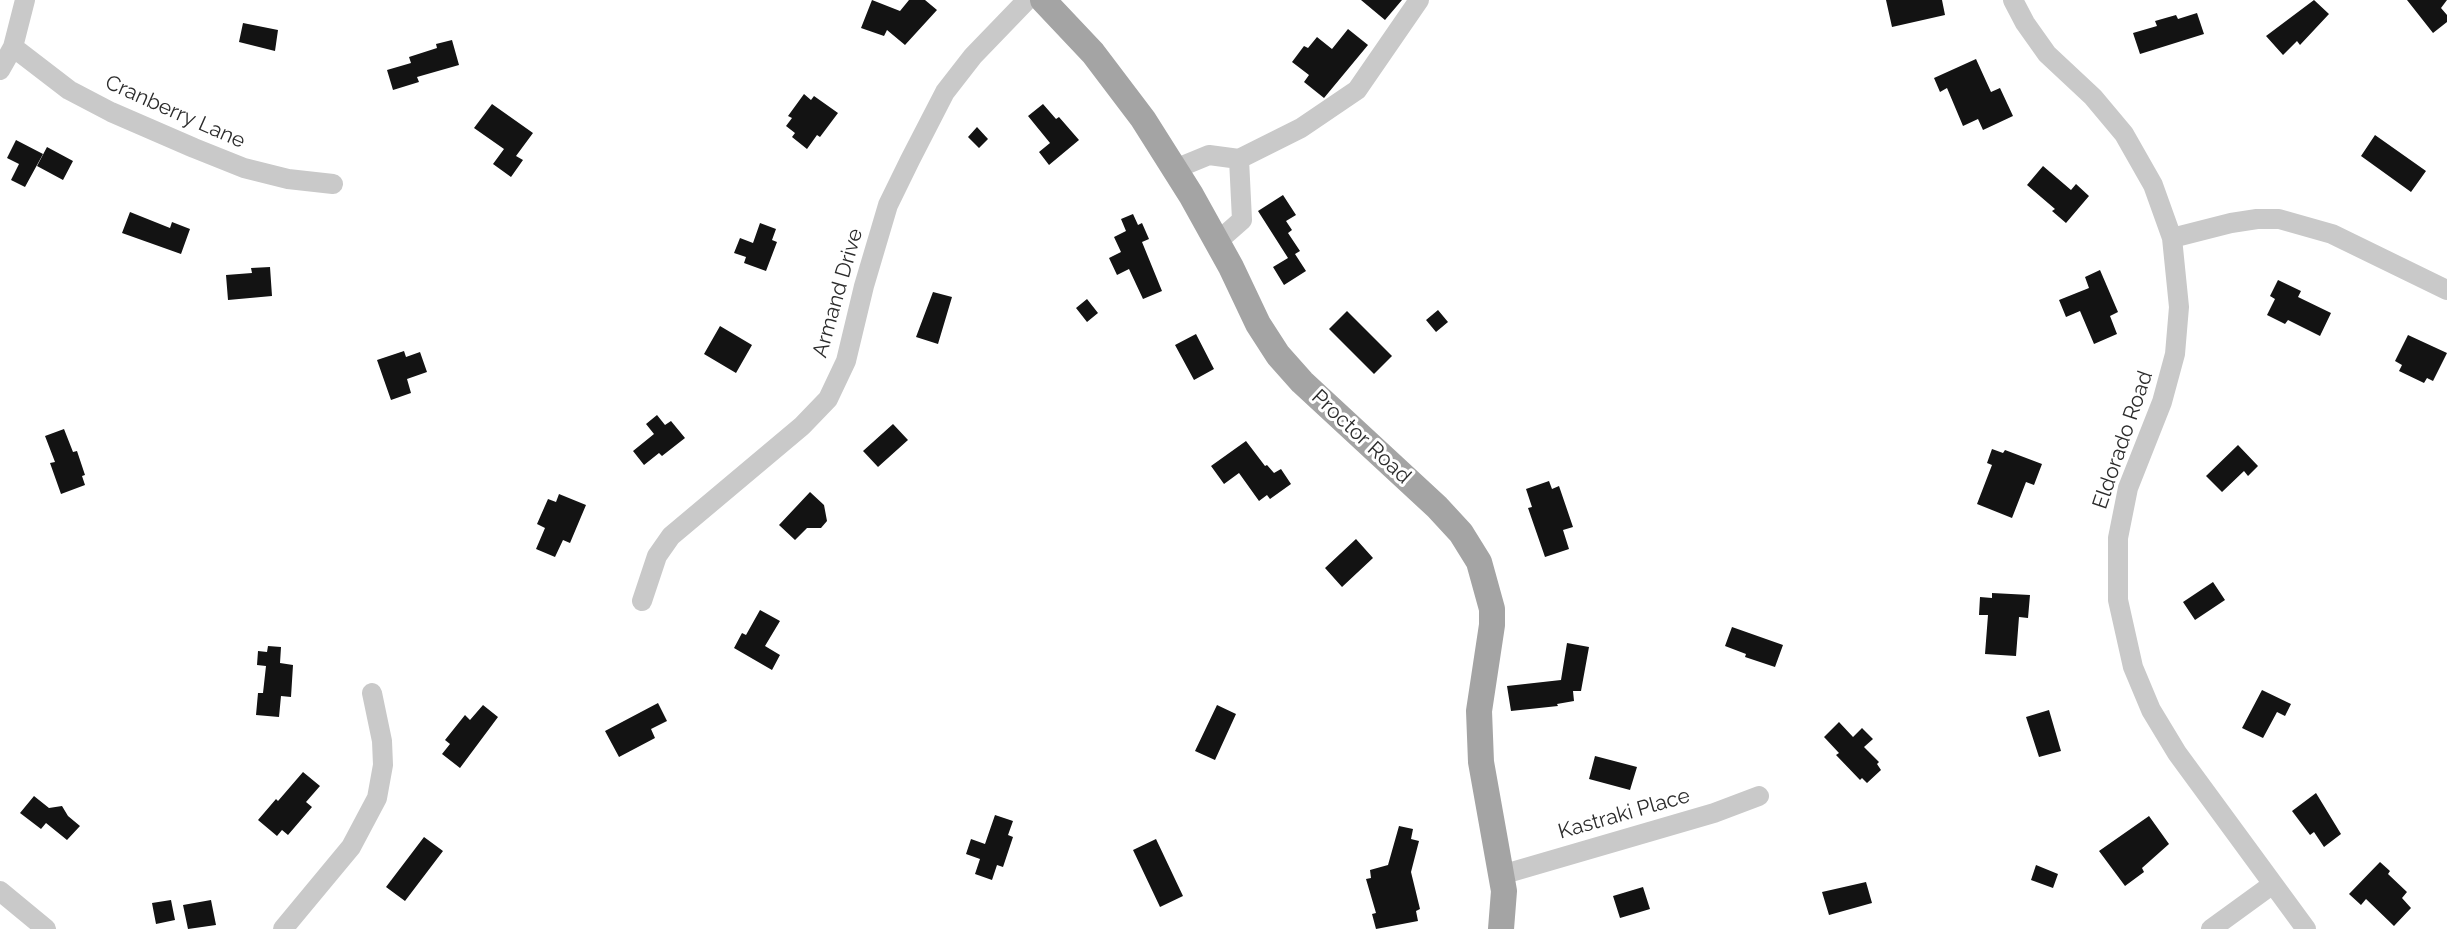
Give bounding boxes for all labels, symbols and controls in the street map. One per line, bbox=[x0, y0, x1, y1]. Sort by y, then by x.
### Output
street label: Cranberry Lane bbox=[101, 70, 249, 154]
street label: Armand Drive bbox=[808, 226, 868, 360]
street label: Eldorado Road bbox=[2088, 368, 2158, 512]
street label: Proctor Road bbox=[1306, 385, 1416, 489]
street label: Kastraki Place bbox=[1555, 783, 1693, 845]

